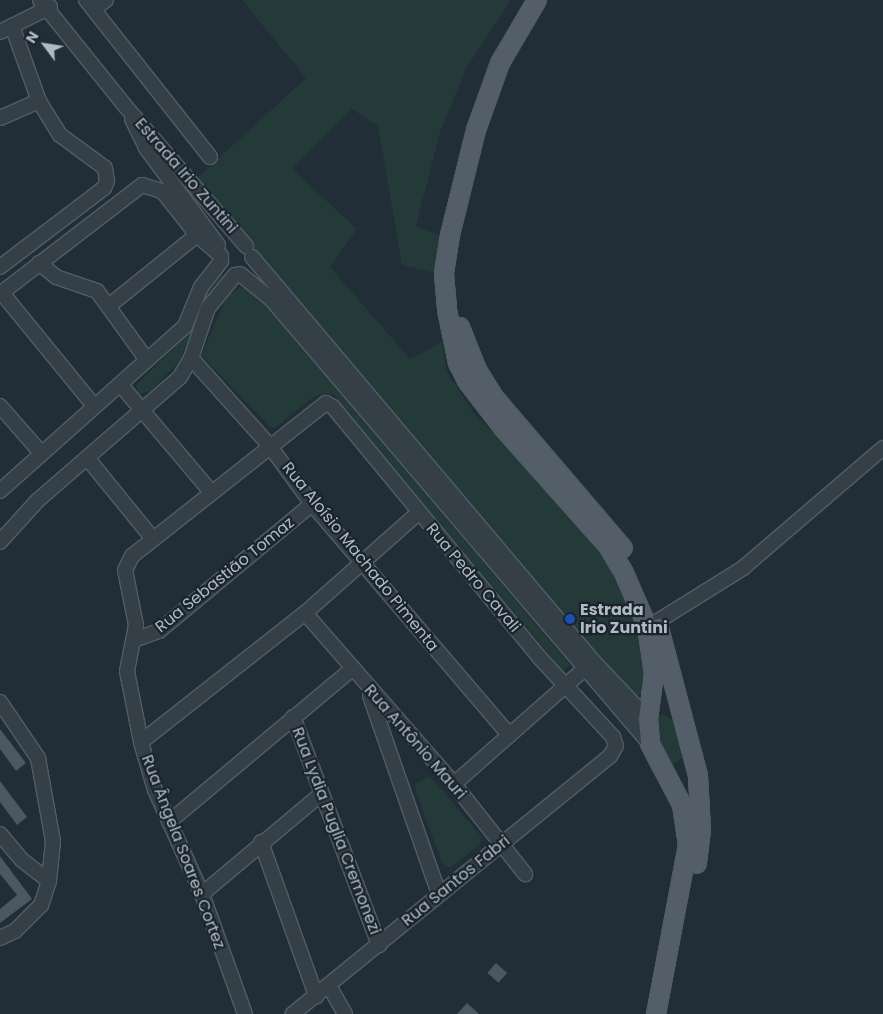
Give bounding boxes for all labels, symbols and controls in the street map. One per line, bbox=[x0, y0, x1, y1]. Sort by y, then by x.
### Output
north arrow bbox=[20, 20, 70, 70]
text: N bbox=[21, 28, 43, 47]
street label: Estrada Irio Zuntini bbox=[131, 114, 241, 238]
street label: Rua Aloísio Machado Pimenta bbox=[278, 459, 442, 655]
street label: Rua Sebastião Tomaz bbox=[152, 513, 298, 637]
street label: Rua Pedro Cavali bbox=[422, 520, 524, 636]
place label: Estrada Irio Zuntini bbox=[580, 600, 668, 638]
marker: Estrada Irio Zuntini bbox=[564, 613, 576, 625]
street label: Rua Antônio Mauri bbox=[360, 681, 470, 803]
street label: Rua Lydia Puglia Cremonezi bbox=[288, 725, 384, 937]
street label: Rua Ângela Soares Cortez bbox=[137, 752, 229, 952]
street label: Rua Santos Fabri bbox=[398, 831, 514, 931]

